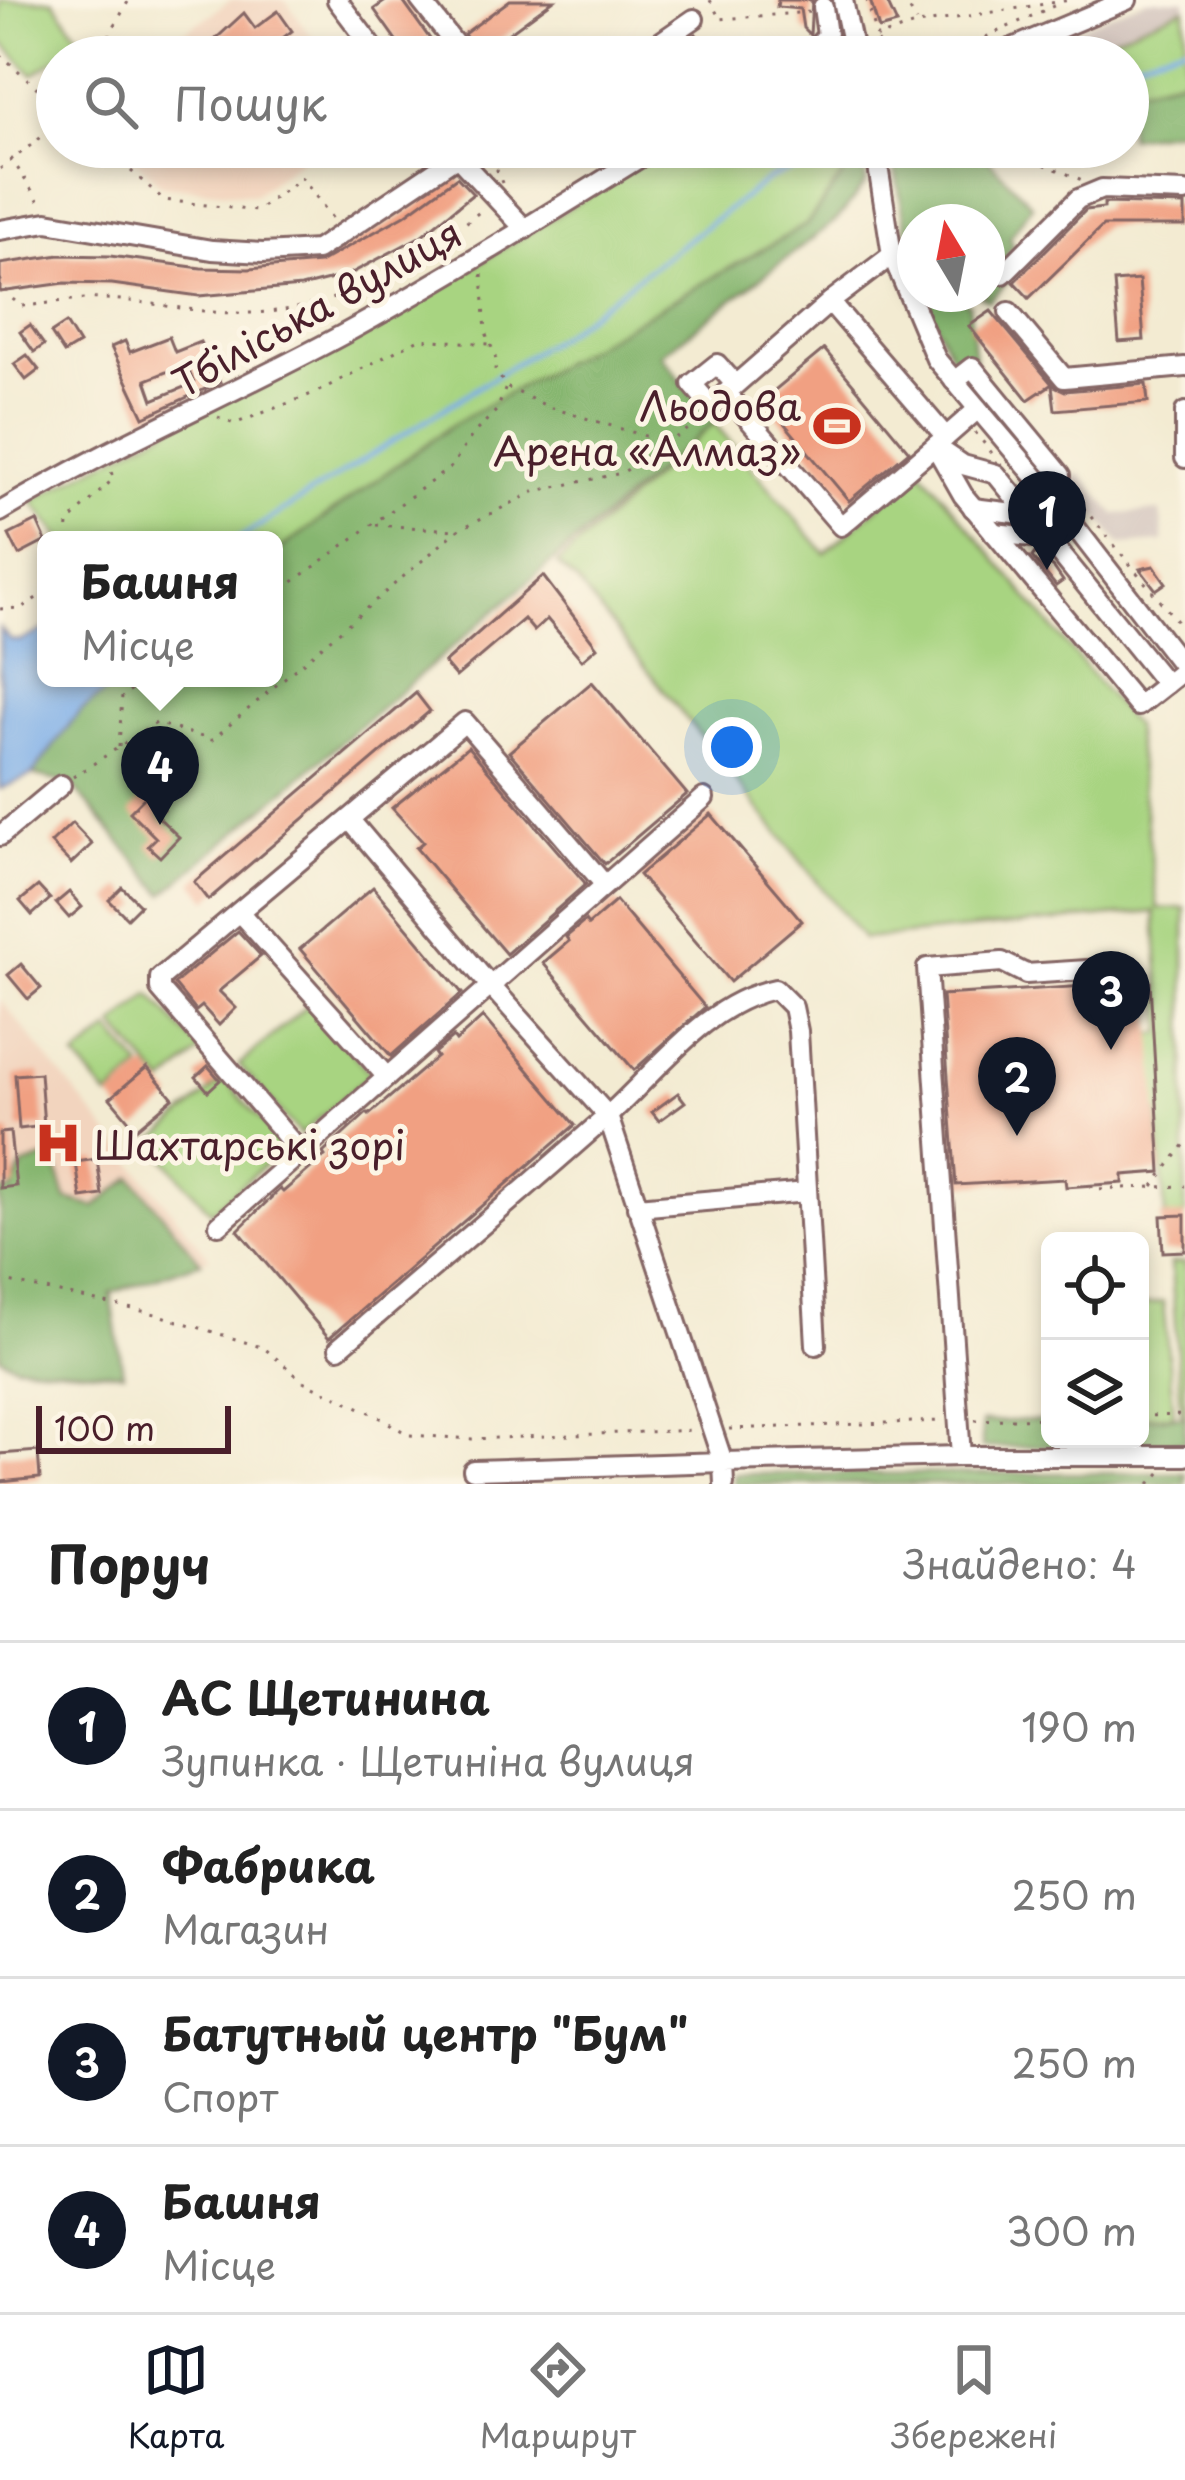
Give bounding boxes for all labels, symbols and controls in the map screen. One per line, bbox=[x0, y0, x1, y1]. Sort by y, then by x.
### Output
search box bbox=[36, 36, 1149, 168]
text: Пошук bbox=[174, 68, 327, 136]
icon: search bbox=[78, 69, 144, 135]
street label: Тбіліська вулиця bbox=[161, 202, 471, 410]
north arrow bbox=[897, 204, 1005, 312]
place label: Льодова Арена «Алмаз» bbox=[493, 375, 802, 479]
sports icon: Льодова Арена «Алмаз» bbox=[812, 401, 862, 451]
pin: 1 bbox=[1008, 471, 1086, 570]
popup bbox=[37, 531, 283, 687]
text: Башня bbox=[81, 546, 239, 614]
text: Місце bbox=[81, 614, 195, 673]
your location bbox=[702, 717, 762, 777]
pin: 4 bbox=[121, 726, 199, 825]
pin: 3 bbox=[1072, 951, 1150, 1050]
pin: 2 bbox=[978, 1037, 1056, 1136]
place label: Шахтарські зорі bbox=[94, 1114, 405, 1173]
hospital icon: Шахтарські зорі bbox=[33, 1118, 83, 1168]
map controls bbox=[1041, 1232, 1149, 1448]
button: locate bbox=[1041, 1232, 1149, 1340]
button: layers bbox=[1041, 1340, 1149, 1448]
scale bar bbox=[36, 1400, 231, 1453]
text: 100 m bbox=[54, 1402, 155, 1452]
text: Поруч bbox=[48, 1524, 210, 1601]
text: Знайдено: 4 bbox=[903, 1533, 1137, 1592]
text: АС Щетинина bbox=[162, 1662, 490, 1730]
text: 1 bbox=[78, 1696, 96, 1755]
text: 190 m bbox=[1021, 1696, 1137, 1755]
text: Зупинка · Щетиніна вулиця bbox=[162, 1730, 695, 1789]
text: Фабрика bbox=[162, 1830, 375, 1898]
text: 2 bbox=[73, 1864, 101, 1923]
text: 250 m bbox=[1012, 1864, 1137, 1923]
text: Магазин bbox=[162, 1898, 329, 1957]
text: Батутный центр "Бум" bbox=[162, 1998, 688, 2066]
text: 3 bbox=[74, 2032, 100, 2091]
text: 250 m bbox=[1012, 2032, 1137, 2091]
text: Спорт bbox=[162, 2066, 278, 2125]
text: Башня bbox=[162, 2166, 321, 2234]
text: 4 bbox=[74, 2200, 100, 2259]
text: 300 m bbox=[1006, 2200, 1137, 2259]
text: Місце bbox=[162, 2234, 276, 2293]
tab: Карта bbox=[128, 2337, 225, 2459]
tab: Маршрут bbox=[480, 2337, 636, 2459]
tab: Збережені bbox=[891, 2337, 1057, 2459]

